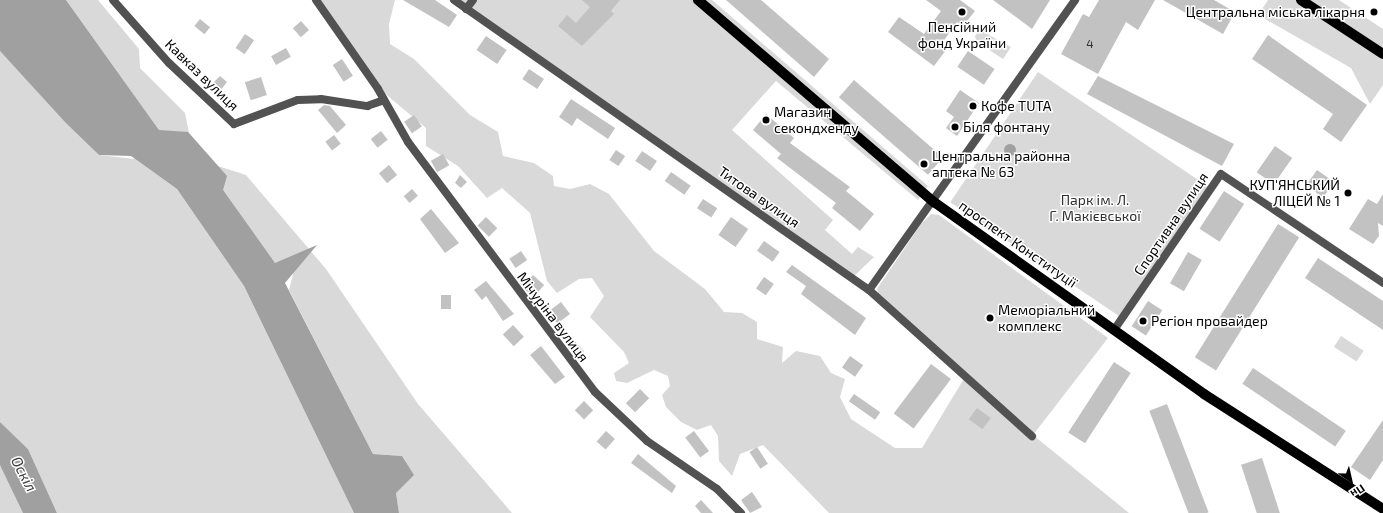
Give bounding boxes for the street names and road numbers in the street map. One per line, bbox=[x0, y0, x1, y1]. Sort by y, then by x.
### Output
street label: Кавказ вулиця bbox=[162, 36, 242, 114]
street label: Титова вулиця bbox=[715, 163, 803, 231]
street label: Спортивна вулиця bbox=[1130, 169, 1212, 279]
street label: проспект Конституції bbox=[956, 197, 1080, 291]
street label: Мічуріна вулиця bbox=[514, 269, 592, 365]

